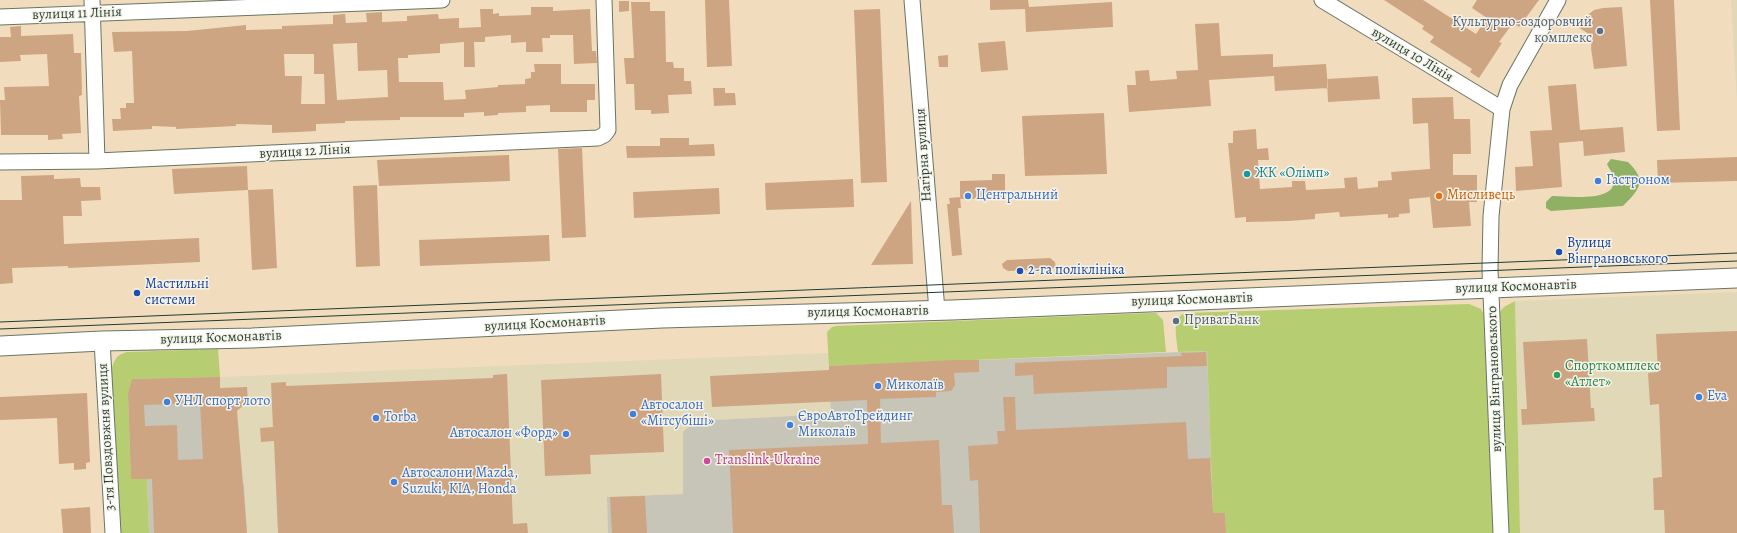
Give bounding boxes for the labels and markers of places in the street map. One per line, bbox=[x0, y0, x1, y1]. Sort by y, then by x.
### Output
place label: Культурно-оздоровчий комплекс bbox=[1452, 15, 1592, 48]
marker: Культурно-оздоровчий комплекс bbox=[1595, 26, 1605, 36]
place label: ЖК «Олімп» bbox=[1255, 166, 1329, 182]
marker: ЖК «Олімп» bbox=[1242, 169, 1252, 179]
place label: Гастроном bbox=[1606, 173, 1670, 189]
marker: Гастроном bbox=[1593, 176, 1603, 186]
place label: Центральний bbox=[976, 188, 1058, 204]
place label: Мисливець bbox=[1447, 188, 1515, 204]
marker: Центральний bbox=[963, 191, 973, 201]
marker: Мисливець bbox=[1434, 191, 1444, 201]
place label: Вулиця Вінграновського bbox=[1567, 236, 1668, 268]
marker: Вулиця Вінграновського bbox=[1554, 247, 1564, 257]
place label: 2-га поліклініка bbox=[1028, 263, 1125, 279]
marker: 2-га поліклініка bbox=[1015, 266, 1025, 276]
place label: Мастильні системи bbox=[145, 277, 209, 310]
marker: Мастильні системи bbox=[132, 288, 142, 298]
place label: ПриватБанк bbox=[1184, 313, 1259, 329]
marker: ПриватБанк bbox=[1171, 316, 1181, 326]
place label: Спорткомплекс «Атлет» bbox=[1565, 359, 1660, 392]
marker: Спорткомплекс «Атлет» bbox=[1552, 370, 1562, 380]
place label: Миколаїв bbox=[886, 378, 944, 394]
marker: Миколаїв bbox=[873, 381, 883, 391]
place label: Eva bbox=[1707, 389, 1727, 405]
marker: Eva bbox=[1694, 392, 1704, 402]
place label: УНЛ спорт лото bbox=[175, 394, 270, 410]
marker: УНЛ спорт лото bbox=[162, 397, 172, 407]
place label: Автосалон «Мітсубіші» bbox=[641, 398, 714, 430]
marker: Автосалон «Мітсубіші» bbox=[628, 409, 638, 419]
place label: ЄвроАвтоТрейдинг Миколаїв bbox=[798, 409, 913, 442]
place label: Torba bbox=[384, 410, 417, 426]
marker: Torba bbox=[371, 413, 381, 423]
marker: ЄвроАвтоТрейдинг Миколаїв bbox=[785, 420, 795, 430]
place label: Автосалон «Форд» bbox=[450, 426, 558, 442]
marker: Автосалон «Форд» bbox=[561, 429, 571, 439]
place label: Translink-Ukraine bbox=[715, 453, 820, 469]
marker: Translink-Ukraine bbox=[702, 456, 712, 466]
place label: Автосалони Mazda, Suzuki, KIA, Honda bbox=[402, 466, 518, 498]
marker: Автосалони Mazda, Suzuki, KIA, Honda bbox=[389, 477, 399, 487]

